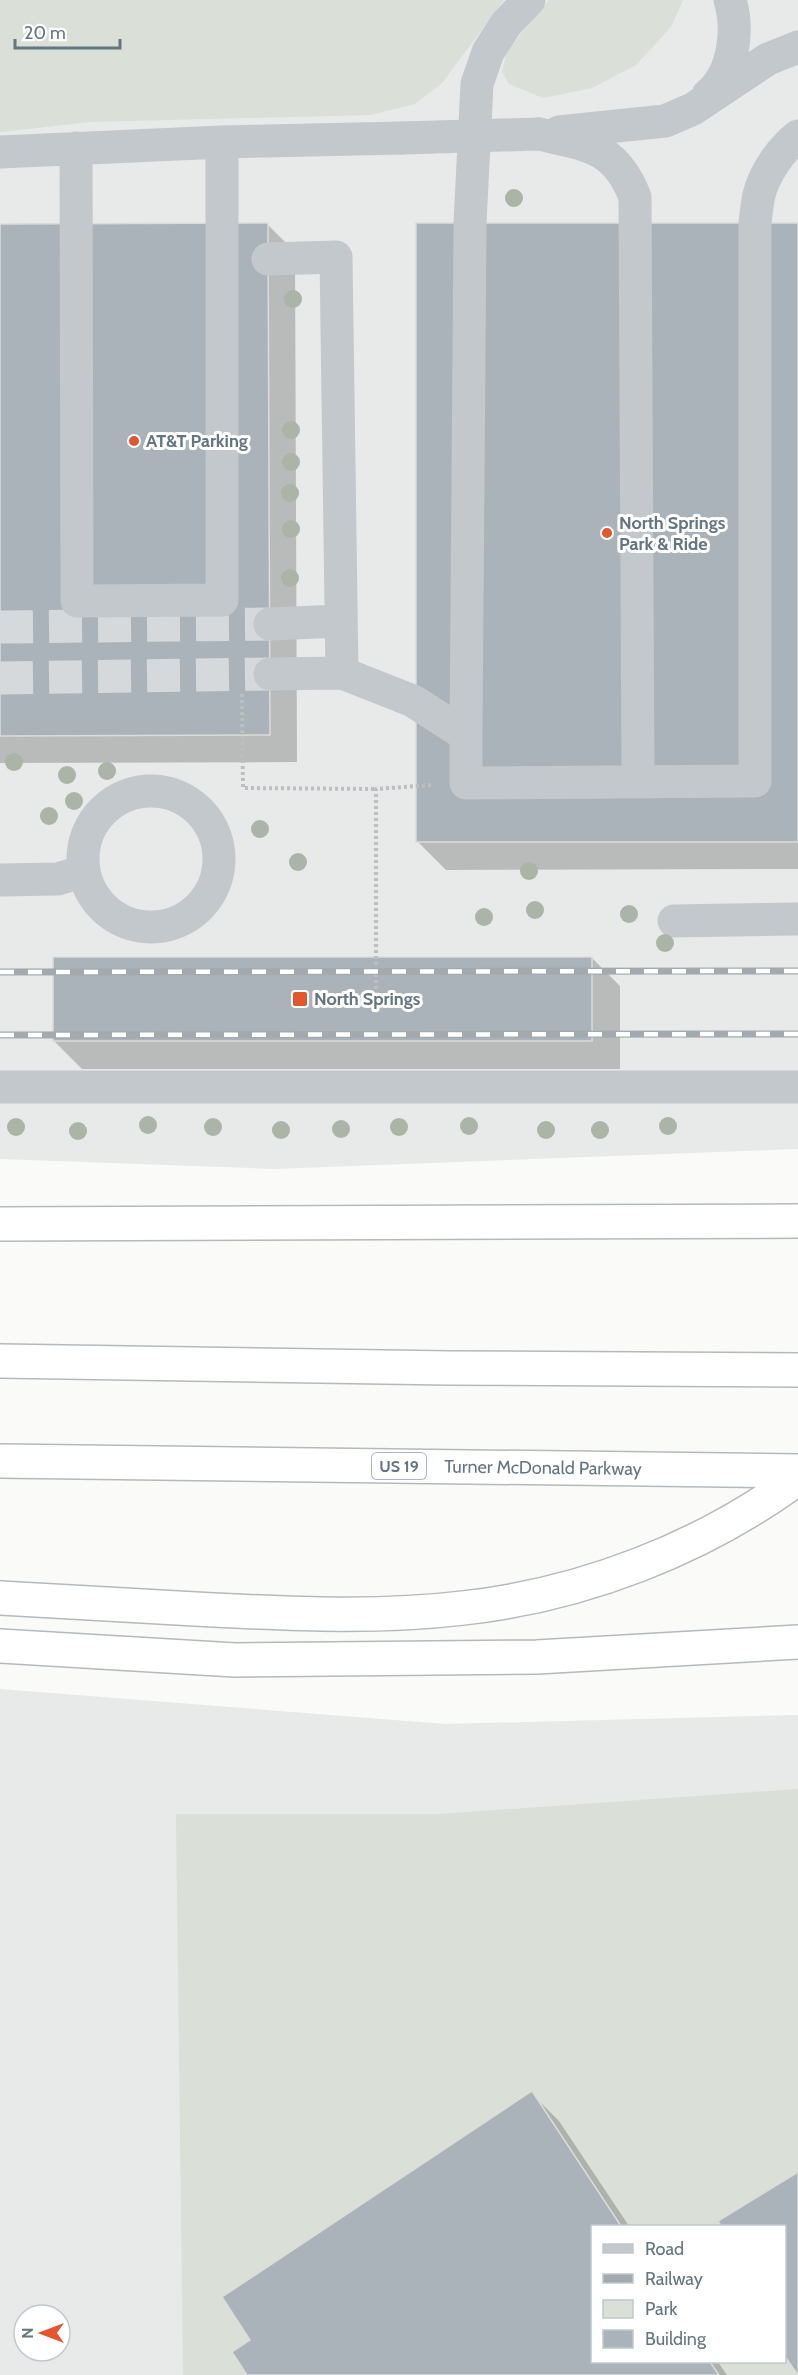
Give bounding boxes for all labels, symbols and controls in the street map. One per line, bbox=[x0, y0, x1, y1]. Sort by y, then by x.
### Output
scale bar bbox=[15, 12, 120, 50]
text: 20 m bbox=[24, 22, 66, 44]
place label: AT&T Parking bbox=[146, 430, 248, 452]
marker: AT&T Parking bbox=[127, 434, 141, 448]
place label: North Springs Park & Ride bbox=[619, 512, 726, 555]
marker: North Springs Park & Ride bbox=[600, 526, 614, 540]
place label: North Springs bbox=[314, 988, 421, 1010]
marker: North Springs bbox=[291, 990, 309, 1008]
road number: US 19 bbox=[372, 1453, 426, 1479]
street label: Turner McDonald Parkway bbox=[444, 1456, 642, 1480]
legend bbox=[591, 2225, 786, 2363]
text: Road bbox=[645, 2238, 684, 2260]
text: Railway bbox=[645, 2268, 703, 2290]
text: Park bbox=[645, 2298, 678, 2320]
north arrow bbox=[12, 2303, 72, 2363]
text: N bbox=[18, 2327, 37, 2339]
text: Building bbox=[645, 2328, 707, 2350]

